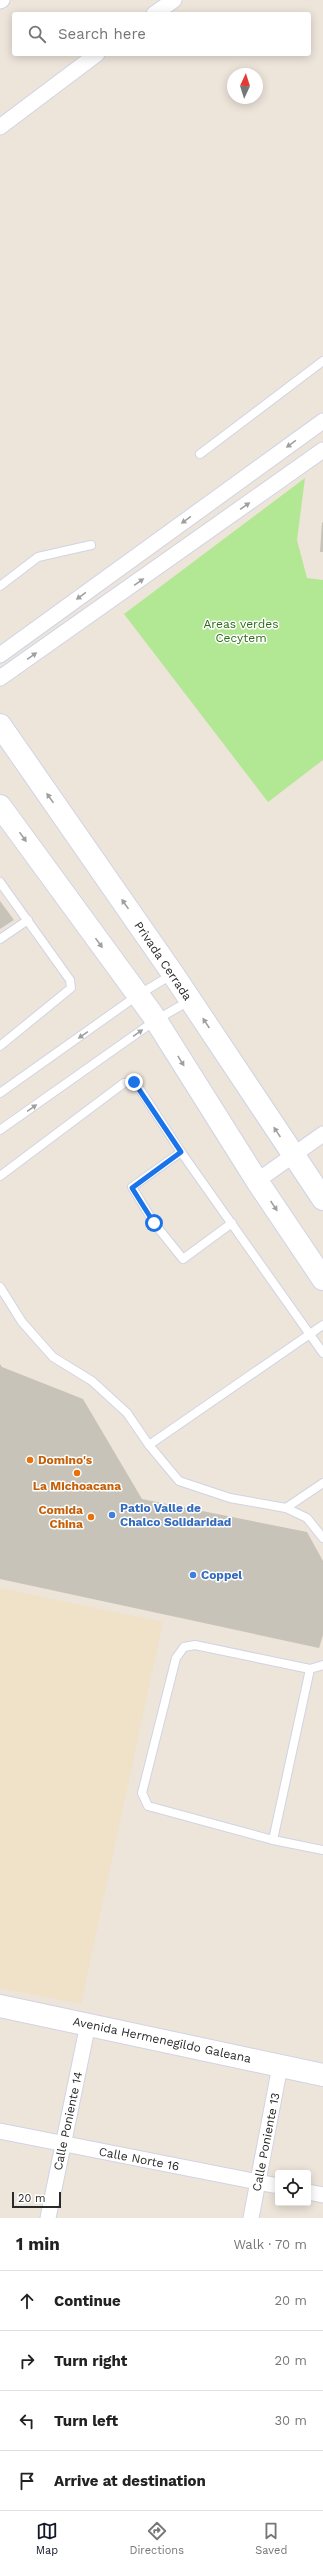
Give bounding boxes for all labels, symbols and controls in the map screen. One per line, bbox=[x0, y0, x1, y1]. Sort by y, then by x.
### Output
search box bbox=[12, 12, 311, 56]
icon: search bbox=[26, 23, 48, 45]
text: Search here bbox=[58, 25, 146, 43]
north arrow bbox=[227, 68, 263, 104]
one-way arrow bbox=[286, 439, 297, 448]
one-way arrow bbox=[239, 502, 250, 510]
one-way arrow bbox=[181, 516, 192, 524]
one-way arrow bbox=[133, 578, 144, 586]
one-way arrow bbox=[76, 592, 86, 600]
park label: Areas verdes Cecytem bbox=[203, 617, 279, 645]
one-way arrow bbox=[27, 652, 37, 660]
one-way arrow bbox=[46, 792, 54, 803]
one-way arrow bbox=[19, 832, 27, 843]
one-way arrow bbox=[121, 899, 129, 909]
street label: Privada Cerrada bbox=[131, 919, 195, 1003]
one-way arrow bbox=[95, 937, 104, 948]
one-way arrow bbox=[202, 1018, 209, 1029]
one-way arrow bbox=[133, 1029, 143, 1037]
one-way arrow bbox=[78, 1031, 88, 1039]
one-way arrow bbox=[178, 1055, 185, 1067]
route end bbox=[125, 1073, 143, 1091]
one-way arrow bbox=[27, 1104, 37, 1112]
one-way arrow bbox=[274, 1126, 281, 1137]
one-way arrow bbox=[270, 1200, 278, 1211]
route start bbox=[145, 1214, 163, 1232]
place label: Domino's bbox=[38, 1453, 93, 1467]
marker: Domino's bbox=[25, 1455, 35, 1465]
marker: La Michoacana bbox=[72, 1468, 82, 1478]
place label: La Michoacana bbox=[33, 1479, 121, 1493]
place label: Patio Valle de Chalco Solidaridad bbox=[120, 1501, 231, 1529]
place label: Comida China bbox=[38, 1503, 83, 1531]
marker: Patio Valle de Chalco Solidaridad bbox=[107, 1510, 117, 1520]
marker: Comida China bbox=[86, 1512, 96, 1522]
place label: Coppel bbox=[201, 1568, 242, 1582]
marker: Coppel bbox=[188, 1570, 198, 1580]
street label: Avenida Hermenegildo Galeana bbox=[72, 2014, 253, 2066]
street label: Calle Poniente 14 bbox=[51, 2070, 85, 2172]
street label: Calle Poniente 13 bbox=[250, 2091, 282, 2193]
street label: Calle Norte 16 bbox=[98, 2144, 180, 2174]
map controls bbox=[275, 2170, 311, 2206]
button: locate bbox=[275, 2170, 311, 2206]
scale bar bbox=[12, 2190, 61, 2209]
text: 20 m bbox=[18, 2192, 46, 2205]
text: 1 min bbox=[16, 2234, 60, 2254]
text: Walk · 70 m bbox=[233, 2237, 307, 2252]
icon: ahead bbox=[16, 2290, 38, 2312]
text: Continue bbox=[54, 2292, 121, 2310]
text: 20 m bbox=[275, 2293, 307, 2308]
icon: right bbox=[16, 2350, 38, 2372]
text: Turn right bbox=[54, 2352, 127, 2370]
text: 20 m bbox=[275, 2353, 307, 2368]
icon: left bbox=[16, 2410, 38, 2432]
text: Turn left bbox=[54, 2412, 118, 2430]
text: 30 m bbox=[275, 2413, 307, 2428]
icon: arrive bbox=[16, 2470, 38, 2492]
text: Arrive at destination bbox=[54, 2472, 206, 2490]
tab: Map bbox=[36, 2520, 58, 2557]
tab: Directions bbox=[130, 2520, 184, 2557]
tab: Saved bbox=[255, 2520, 287, 2557]

